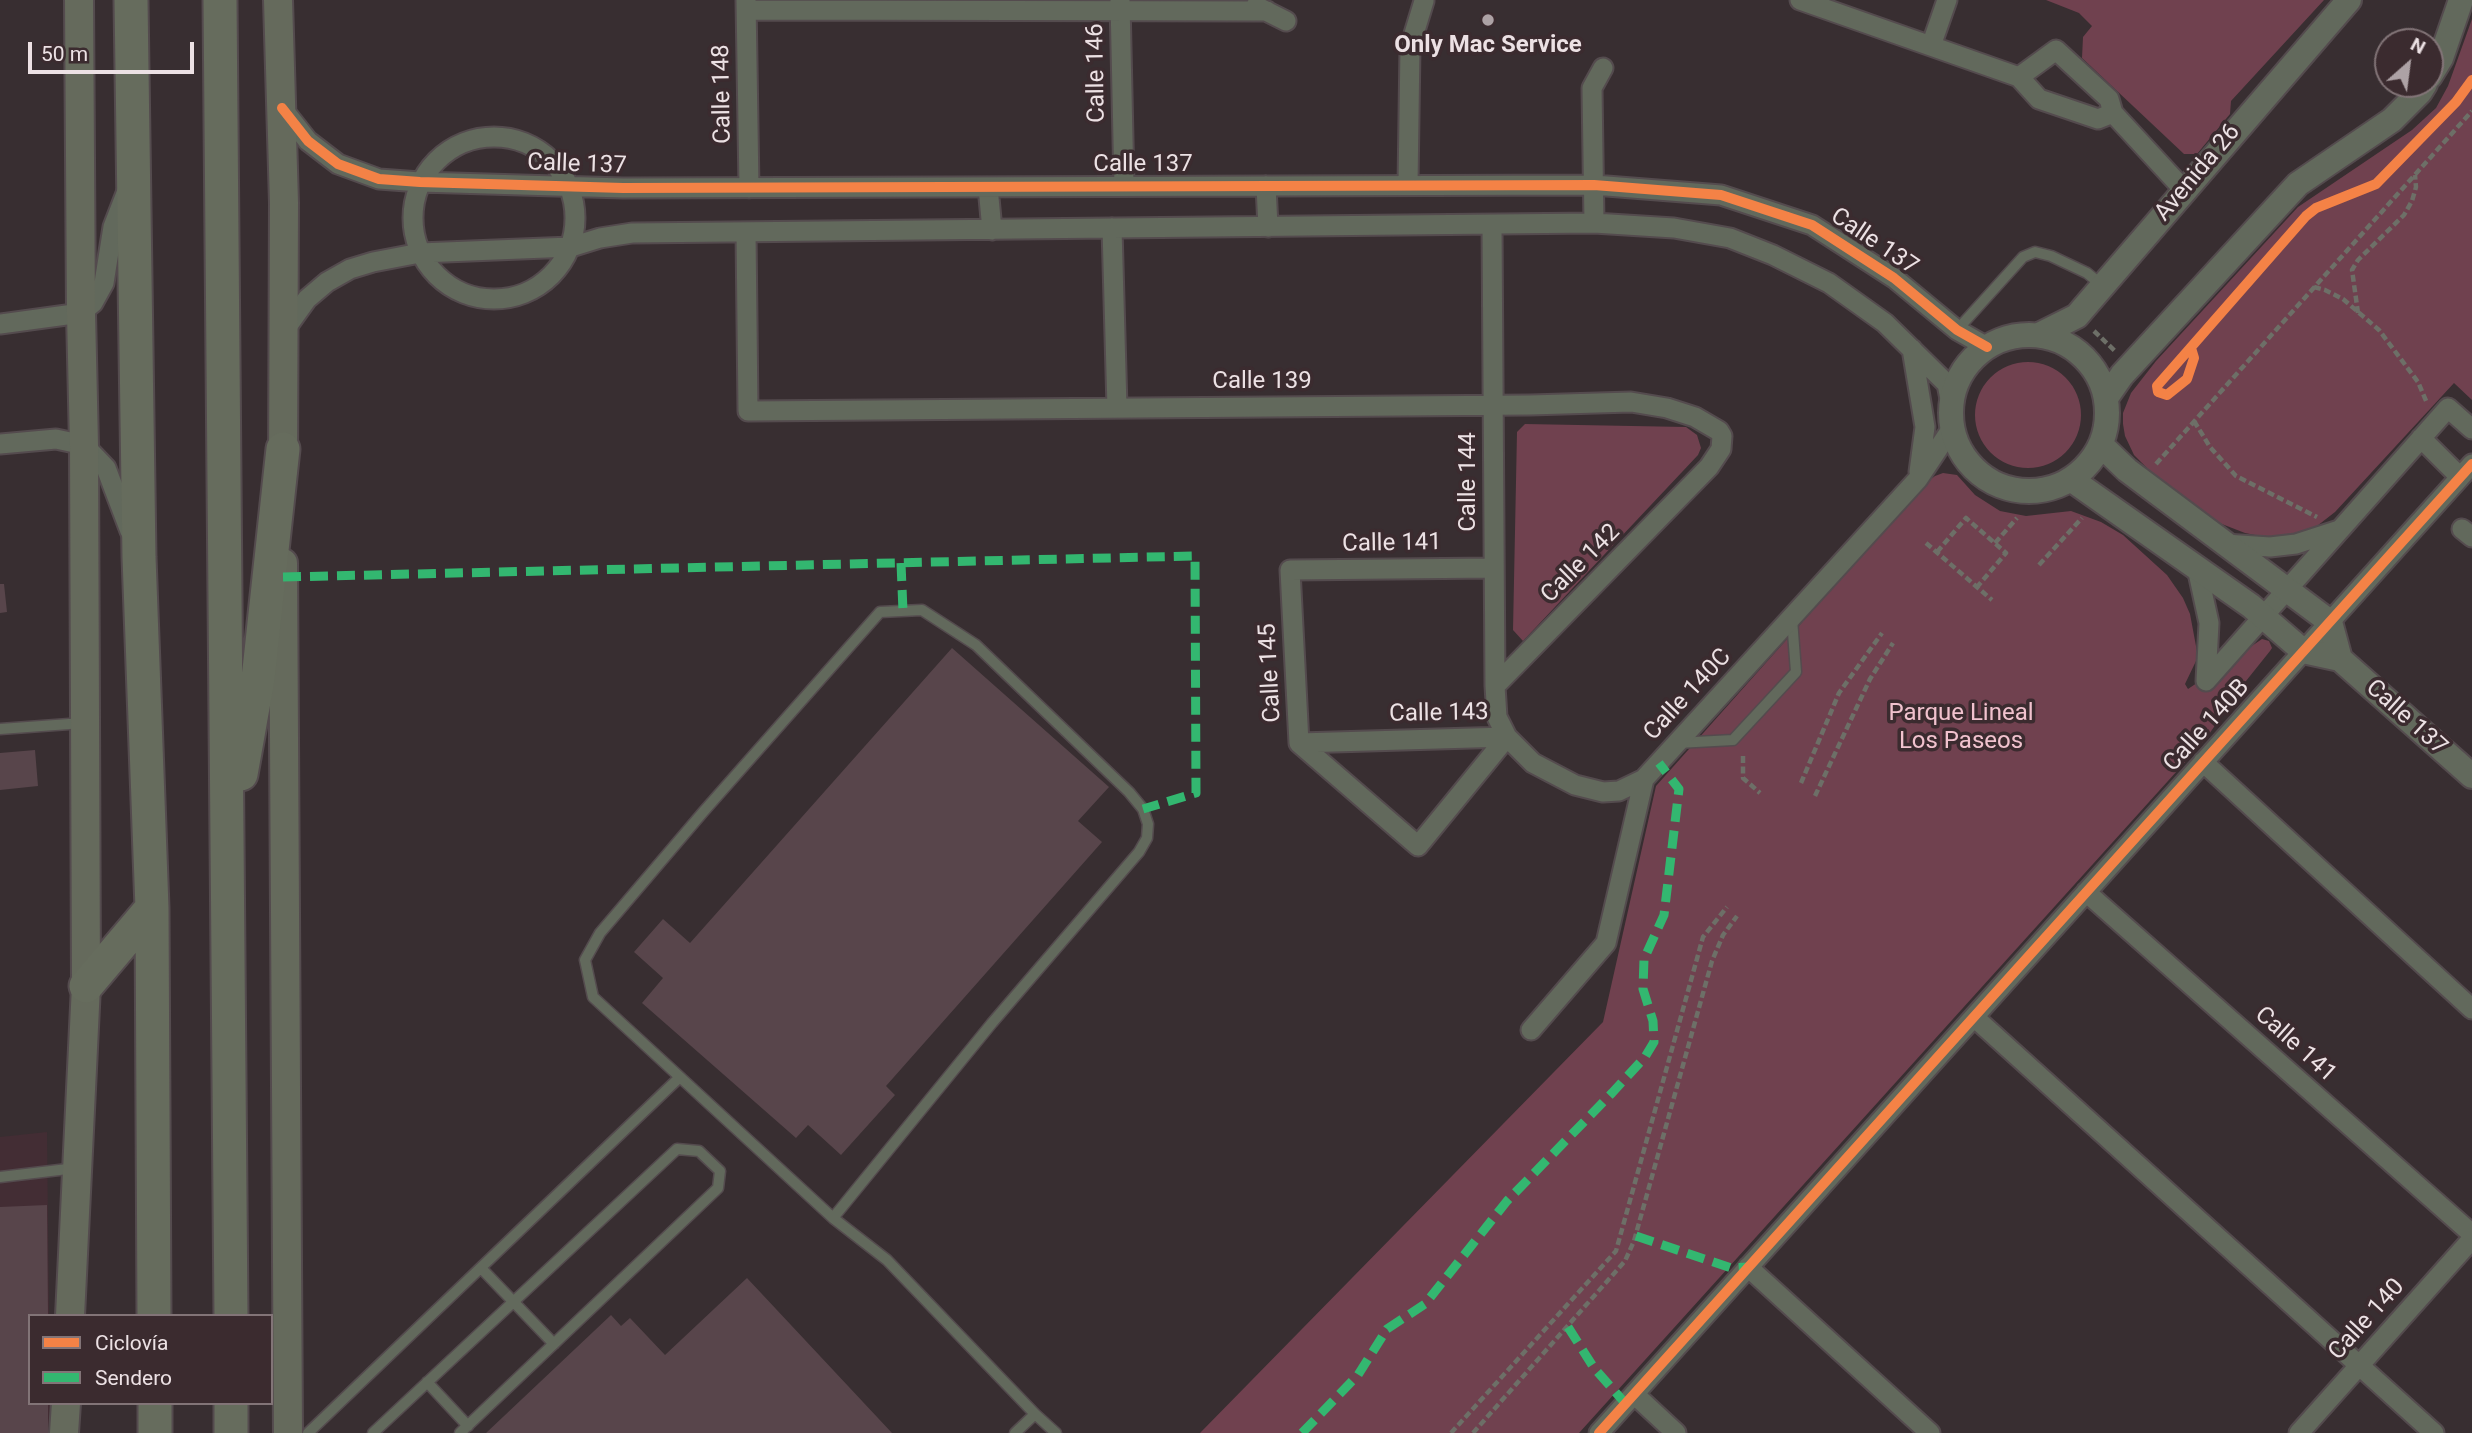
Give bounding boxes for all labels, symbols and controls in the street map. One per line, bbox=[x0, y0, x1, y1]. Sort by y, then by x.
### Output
marker: Only Mac Service bbox=[1480, 12, 1496, 28]
street label: Calle 146 bbox=[1082, 23, 1112, 123]
scale bar bbox=[32, 28, 198, 72]
north arrow bbox=[2374, 28, 2444, 98]
place label: Only Mac Service bbox=[1394, 32, 1582, 60]
text: N bbox=[2407, 32, 2429, 59]
text: 50 m bbox=[41, 42, 88, 66]
street label: Calle 148 bbox=[708, 44, 738, 144]
street label: Avenida 26 bbox=[2149, 119, 2247, 227]
street label: Calle 137 bbox=[527, 149, 627, 181]
street label: Calle 137 bbox=[1093, 151, 1193, 179]
street label: Calle 137 bbox=[1825, 202, 1923, 282]
street label: Calle 139 bbox=[1212, 368, 1312, 396]
street label: Calle 144 bbox=[1455, 432, 1483, 532]
street label: Calle 142 bbox=[1536, 519, 1626, 609]
street label: Calle 141 bbox=[1342, 529, 1442, 559]
street label: Calle 145 bbox=[1254, 623, 1288, 723]
street label: Calle 140C bbox=[1638, 643, 1738, 747]
street label: Calle 140B bbox=[2158, 674, 2256, 778]
street label: Calle 137 bbox=[2359, 674, 2453, 762]
street label: Calle 143 bbox=[1389, 699, 1489, 729]
park label: Parque Lineal Los Paseos bbox=[1888, 700, 2034, 756]
street label: Calle 141 bbox=[2248, 1001, 2342, 1089]
street label: Calle 140 bbox=[2323, 1273, 2411, 1367]
legend bbox=[28, 1314, 273, 1405]
text: Ciclovía bbox=[95, 1331, 169, 1355]
text: Sendero bbox=[95, 1366, 172, 1390]

